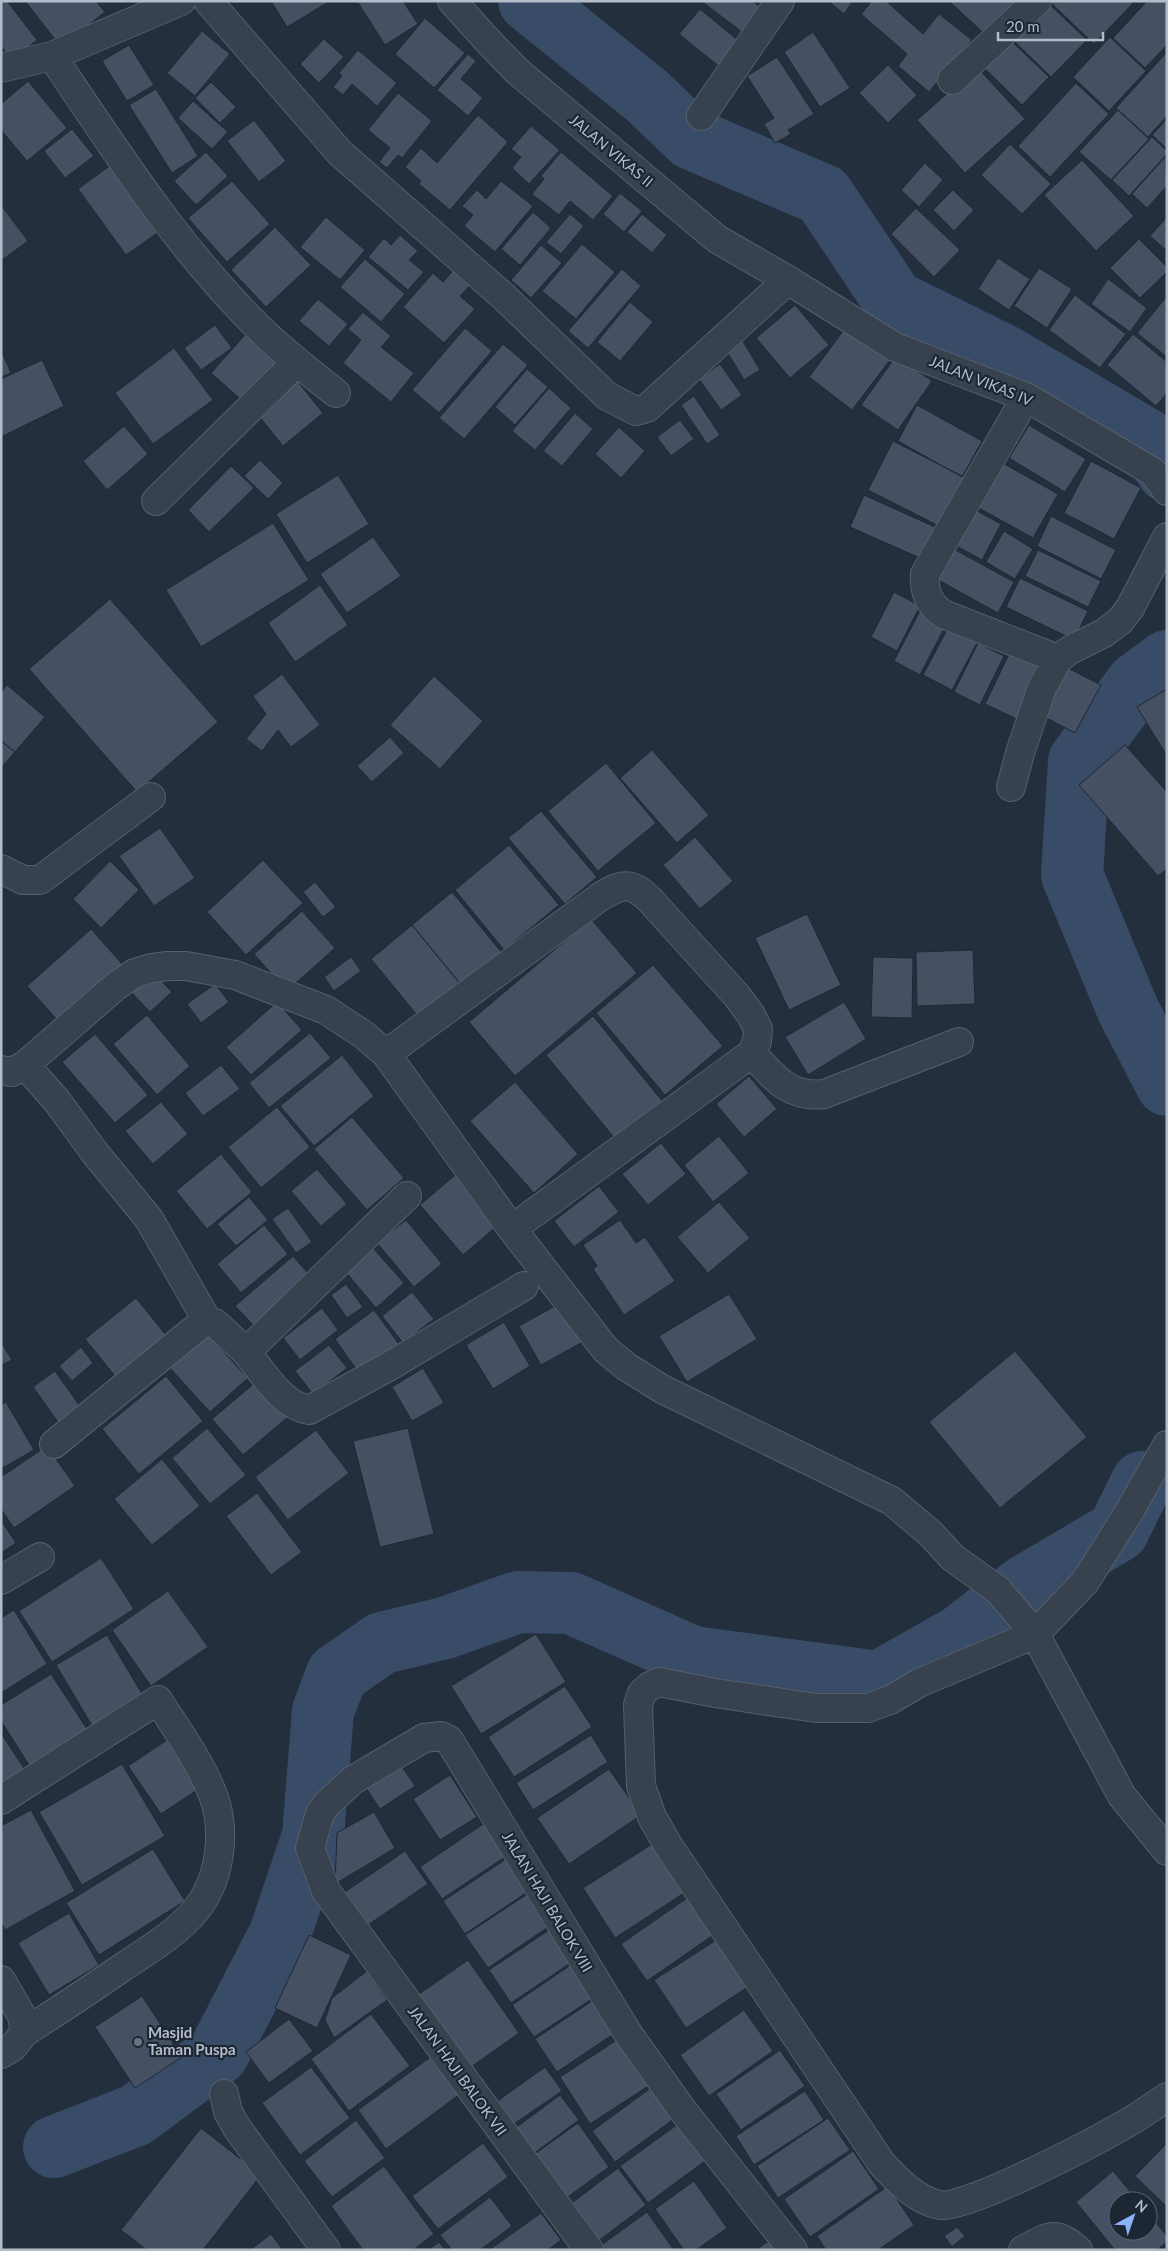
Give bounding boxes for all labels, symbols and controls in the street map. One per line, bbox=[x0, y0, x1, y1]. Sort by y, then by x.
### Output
scale bar bbox=[998, 10, 1103, 42]
text: 20 m bbox=[1006, 17, 1040, 35]
street label: JALAN VIKAS II bbox=[566, 110, 657, 190]
street label: JALAN VIKAS IV bbox=[927, 351, 1036, 409]
street label: JALAN HAJI BALOK VIII bbox=[499, 1828, 597, 1975]
street label: JALAN HAJI BALOK VII bbox=[405, 2002, 511, 2139]
place label: Masjid Taman Puspa bbox=[148, 2023, 236, 2058]
marker: Masjid Taman Puspa bbox=[132, 2036, 144, 2048]
north arrow bbox=[1108, 2191, 1158, 2241]
text: N bbox=[1132, 2196, 1151, 2216]

